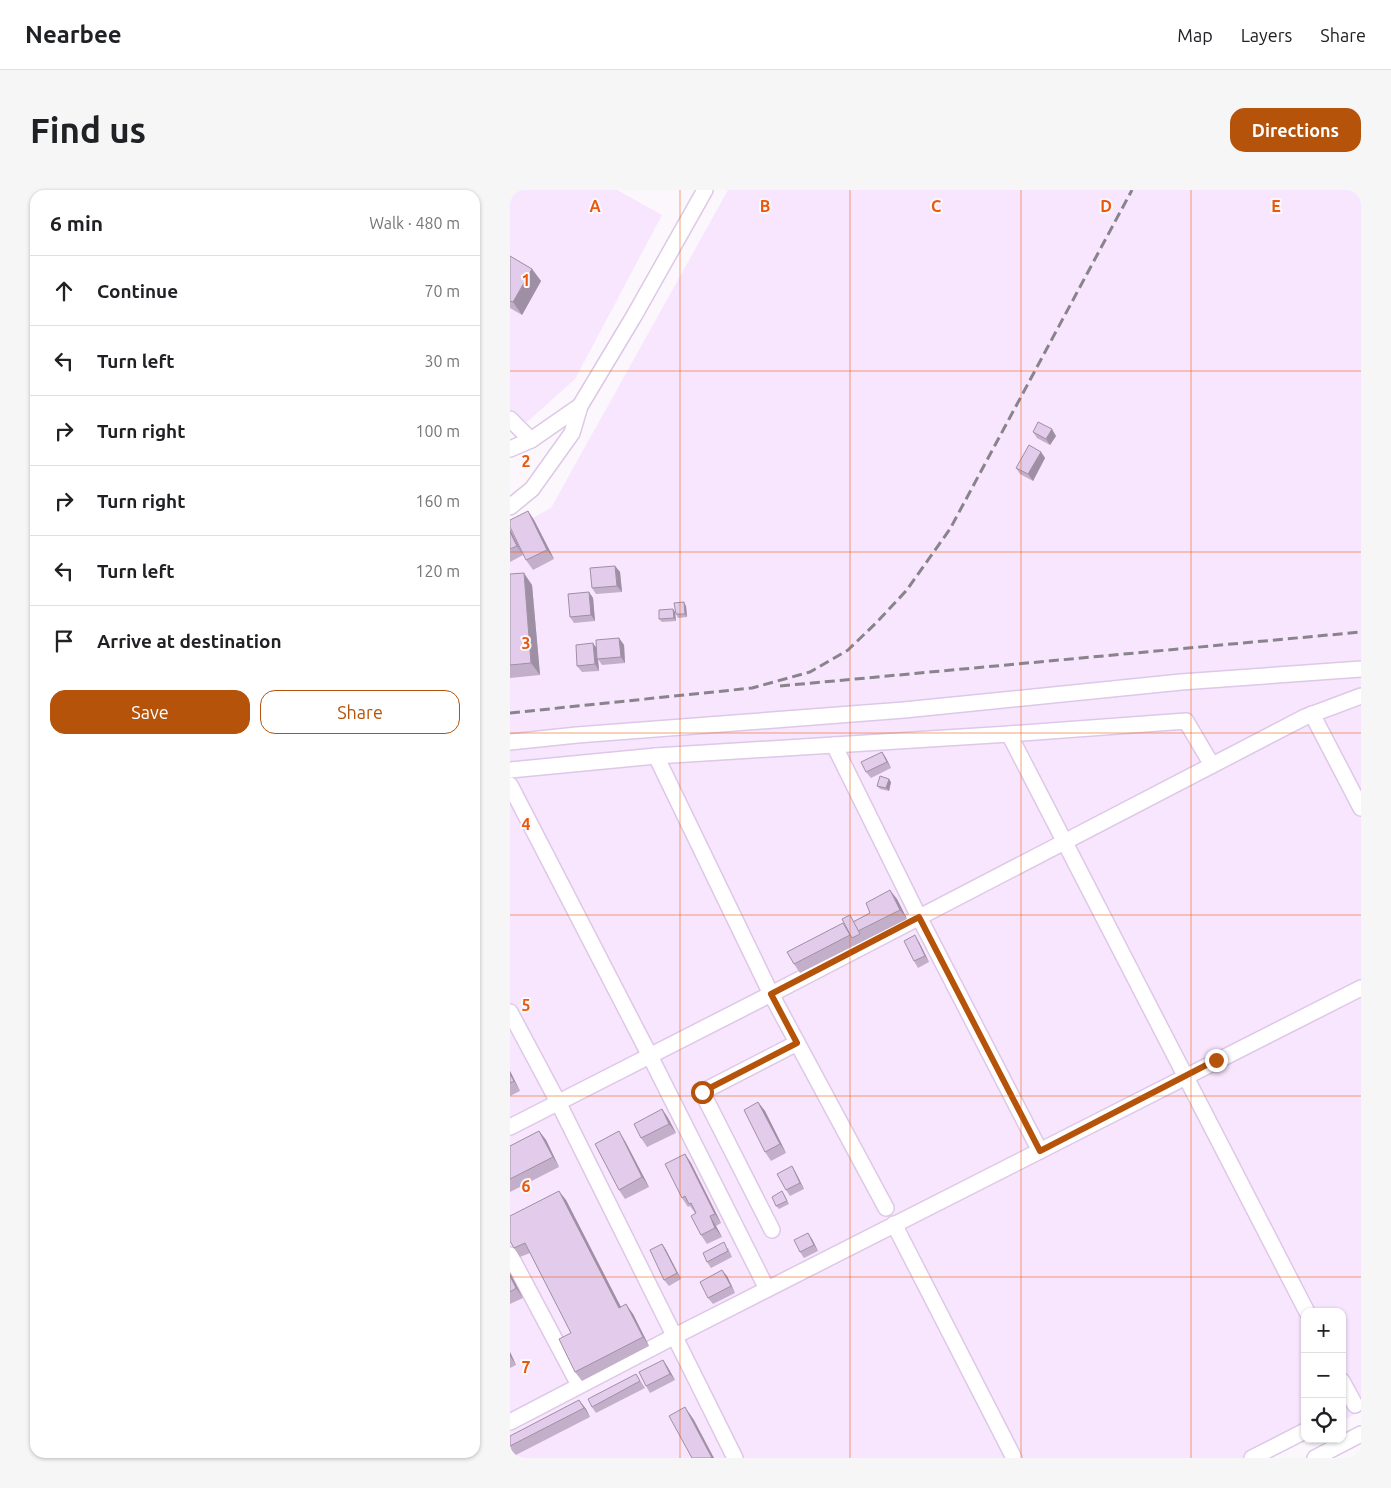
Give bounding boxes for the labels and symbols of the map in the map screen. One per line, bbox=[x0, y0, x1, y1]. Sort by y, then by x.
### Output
text: A bbox=[589, 197, 601, 215]
text: B bbox=[760, 197, 770, 215]
text: C bbox=[931, 197, 941, 215]
text: D bbox=[1100, 197, 1112, 215]
text: E bbox=[1271, 197, 1281, 215]
text: 1 bbox=[521, 271, 531, 289]
text: 2 bbox=[521, 452, 531, 470]
text: 3 bbox=[521, 634, 531, 652]
text: 4 bbox=[521, 815, 531, 833]
text: 5 bbox=[521, 996, 531, 1014]
route end bbox=[1205, 1049, 1228, 1072]
route start bbox=[691, 1081, 714, 1104]
text: 6 bbox=[521, 1177, 531, 1195]
text: 7 bbox=[521, 1358, 531, 1376]

